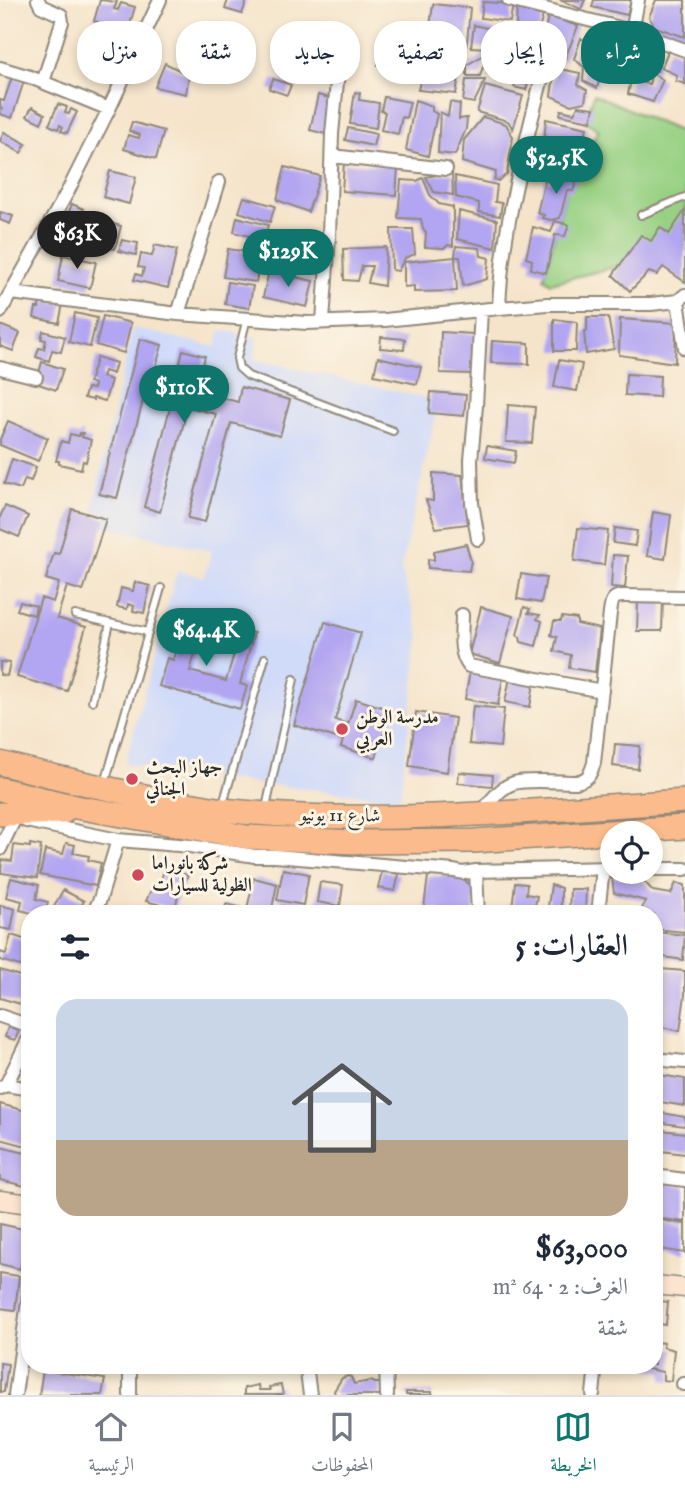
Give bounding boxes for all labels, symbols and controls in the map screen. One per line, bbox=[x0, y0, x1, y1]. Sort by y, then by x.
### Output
chip: منزل bbox=[77, 21, 162, 84]
chip: شقة bbox=[176, 21, 256, 84]
chip: جديد bbox=[270, 21, 360, 84]
chip: تصفية bbox=[374, 21, 467, 84]
chip: إيجار bbox=[481, 21, 567, 84]
chip: شراء bbox=[581, 21, 665, 84]
pin: $52.5K bbox=[499, 136, 613, 196]
text: $52.5K bbox=[525, 144, 587, 173]
pin: $63K bbox=[36, 212, 118, 271]
text: $63K bbox=[53, 219, 101, 248]
pin: $129K bbox=[239, 230, 337, 289]
text: $129K bbox=[259, 237, 317, 266]
pin: $110K bbox=[135, 366, 233, 425]
text: $110K bbox=[155, 373, 213, 402]
pin: $64.4K bbox=[149, 608, 263, 668]
text: $64.4K bbox=[172, 616, 240, 645]
place label: مدرسة الوطن العربي bbox=[355, 706, 439, 754]
marker: مدرسة الوطن العربي bbox=[334, 721, 350, 737]
place label: جهاز البحث الجنائي bbox=[145, 756, 222, 804]
marker: جهاز البحث الجنائي bbox=[124, 771, 140, 787]
street label: شارع 11 يونيو bbox=[297, 803, 380, 831]
map controls bbox=[600, 821, 663, 884]
button: locate bbox=[600, 821, 663, 884]
place label: شركة بانوراما الظولية للسيارات bbox=[152, 851, 252, 898]
marker: شركة بانوراما الظولية للسيارات bbox=[130, 867, 146, 883]
icon: filters bbox=[56, 928, 94, 966]
text: العقارات: 5 bbox=[515, 928, 628, 966]
icon: home bbox=[279, 1045, 405, 1171]
text: $63,000 bbox=[535, 1230, 628, 1268]
text: الغرف: 2 · 64 m² bbox=[493, 1273, 628, 1302]
text: شقة bbox=[598, 1314, 628, 1343]
tab: الرئيسية bbox=[88, 1408, 134, 1483]
tab: المحفوظات bbox=[311, 1408, 374, 1483]
tab: الخريطة bbox=[550, 1408, 597, 1483]

